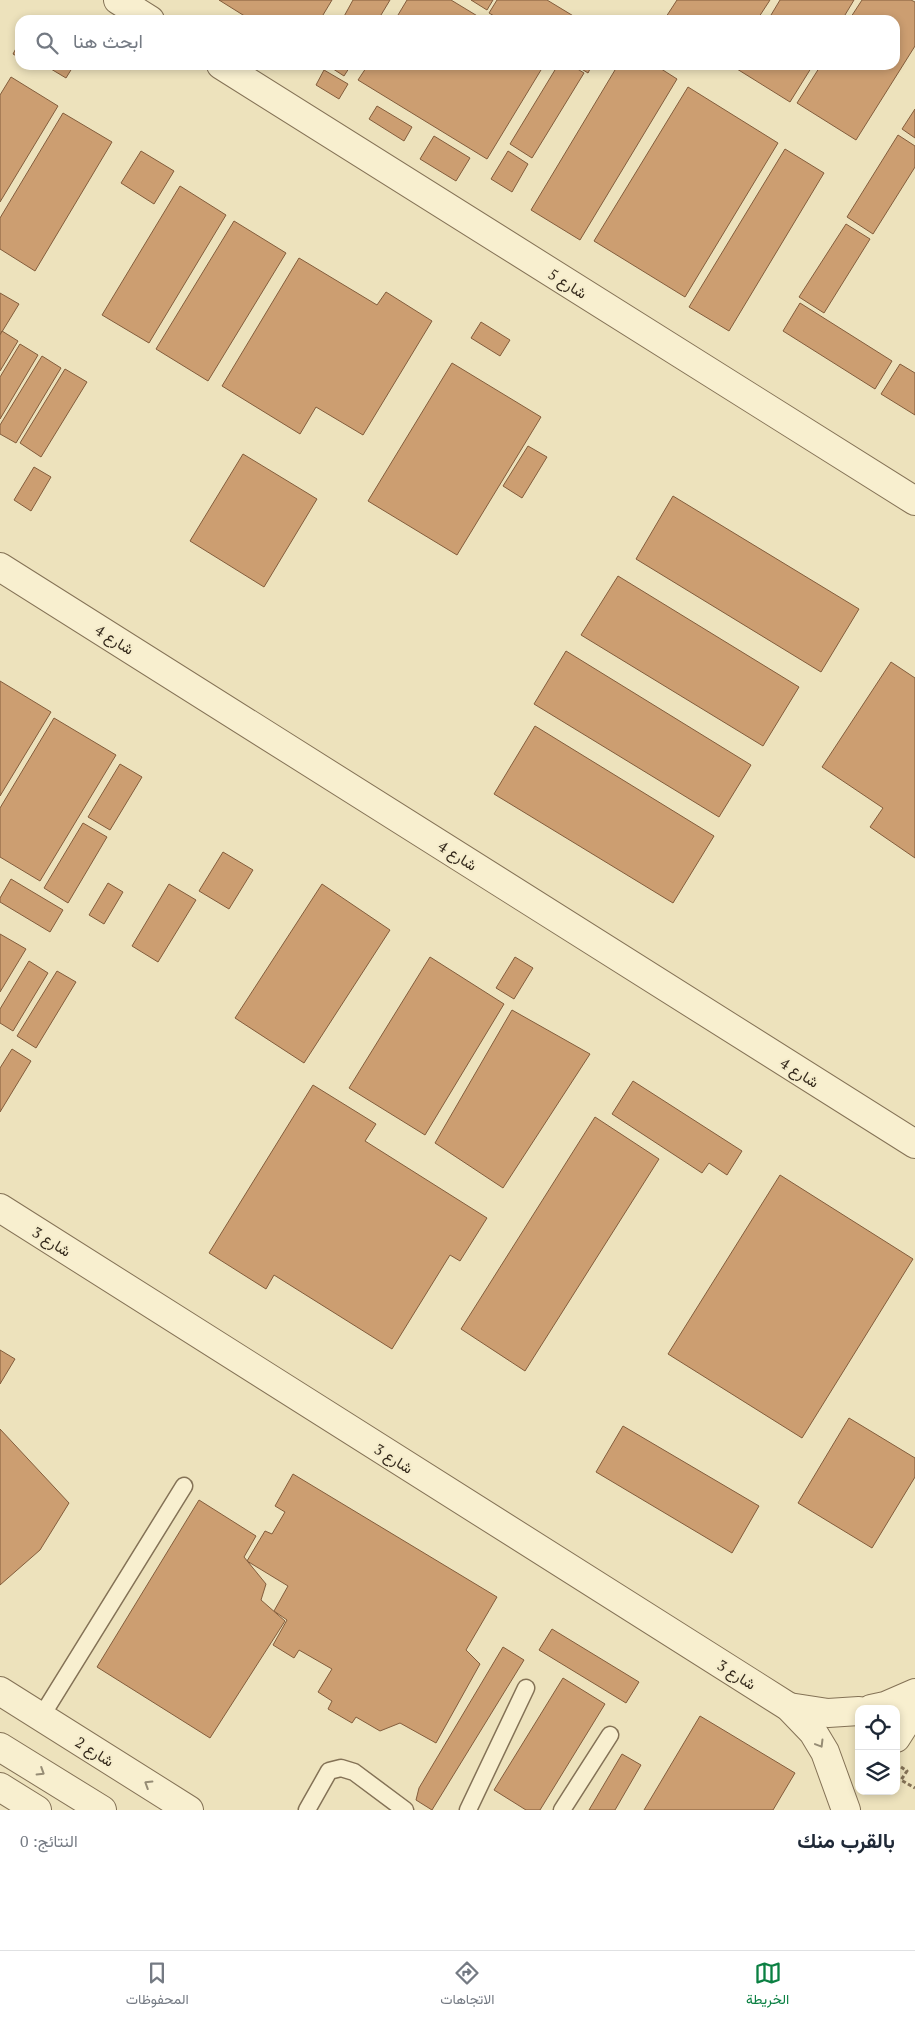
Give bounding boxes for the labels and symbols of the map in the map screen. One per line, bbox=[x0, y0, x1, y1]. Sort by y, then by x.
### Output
street label: شارع 5 bbox=[544, 263, 591, 304]
street label: شارع 4 bbox=[91, 619, 138, 660]
street label: شارع 4 bbox=[434, 835, 481, 876]
street label: شارع 4 bbox=[776, 1052, 823, 1093]
street label: شارع 3 bbox=[28, 1221, 75, 1262]
street label: شارع 3 bbox=[370, 1438, 417, 1479]
street label: شارع 3 bbox=[713, 1654, 760, 1695]
street label: شارع 2 bbox=[71, 1731, 118, 1772]
one-way arrow bbox=[814, 1739, 824, 1748]
one-way arrow bbox=[36, 1766, 45, 1776]
one-way arrow bbox=[144, 1781, 153, 1790]

